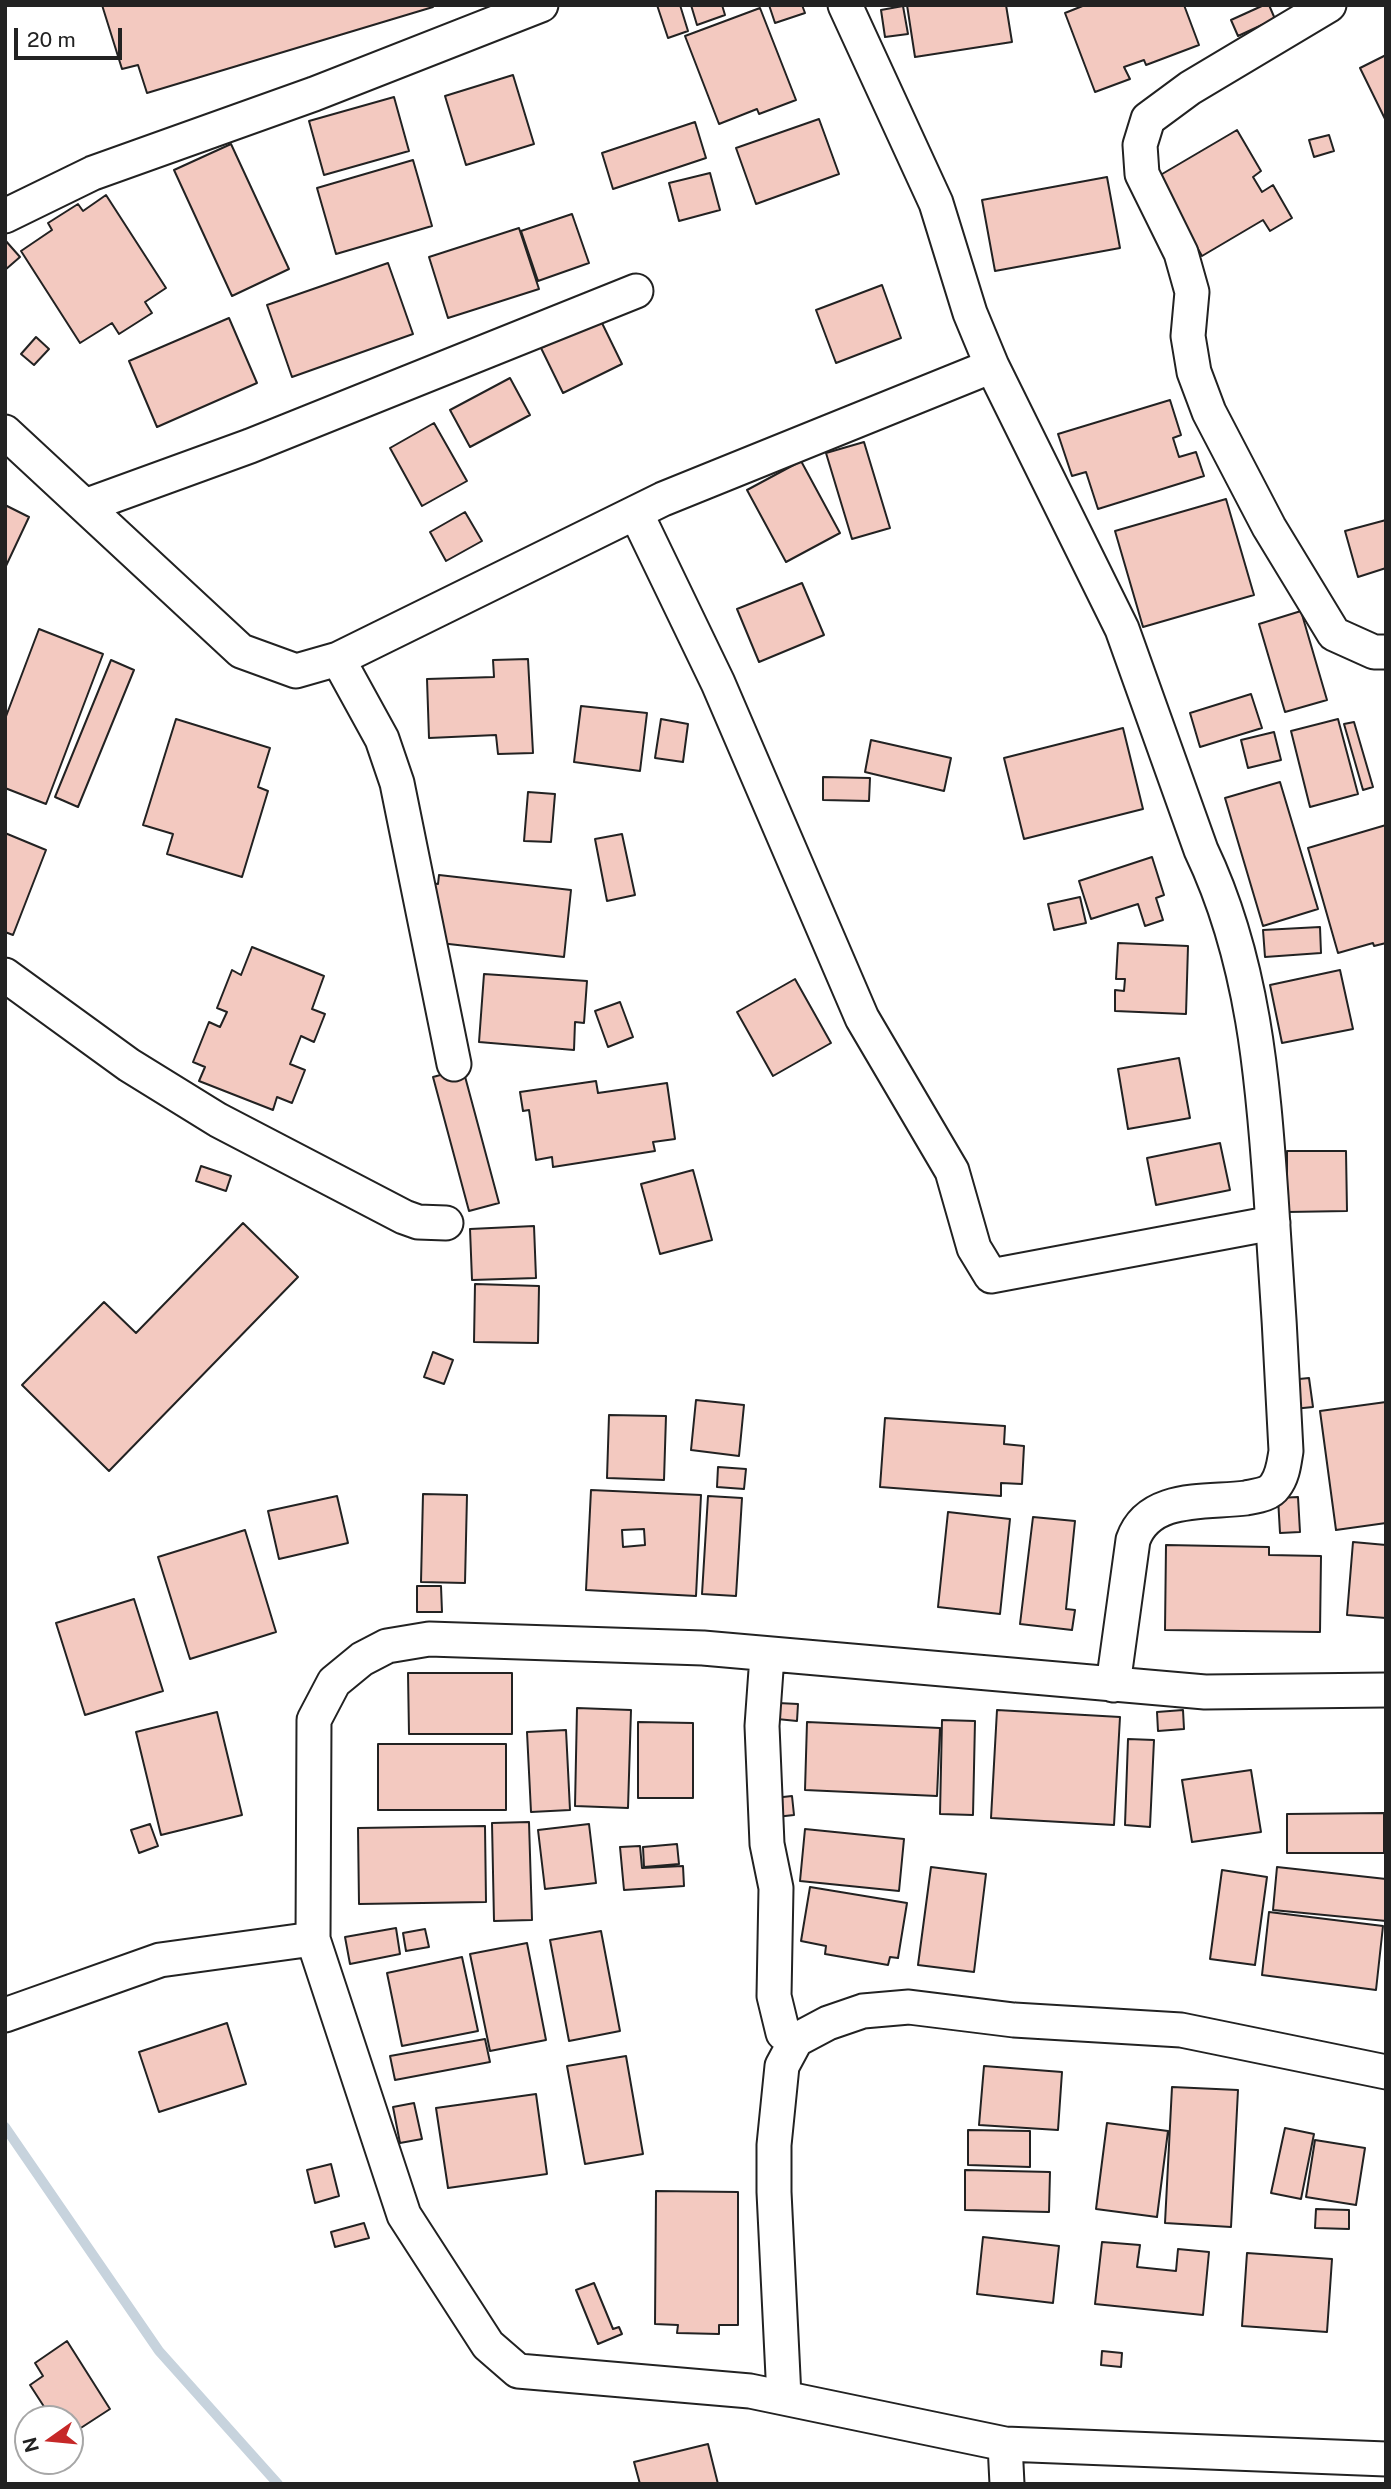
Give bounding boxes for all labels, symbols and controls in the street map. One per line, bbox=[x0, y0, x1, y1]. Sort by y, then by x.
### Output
scale bar bbox=[18, 14, 126, 58]
text: 20 m bbox=[27, 27, 76, 52]
north arrow bbox=[14, 2405, 84, 2475]
text: N bbox=[18, 2435, 43, 2455]

